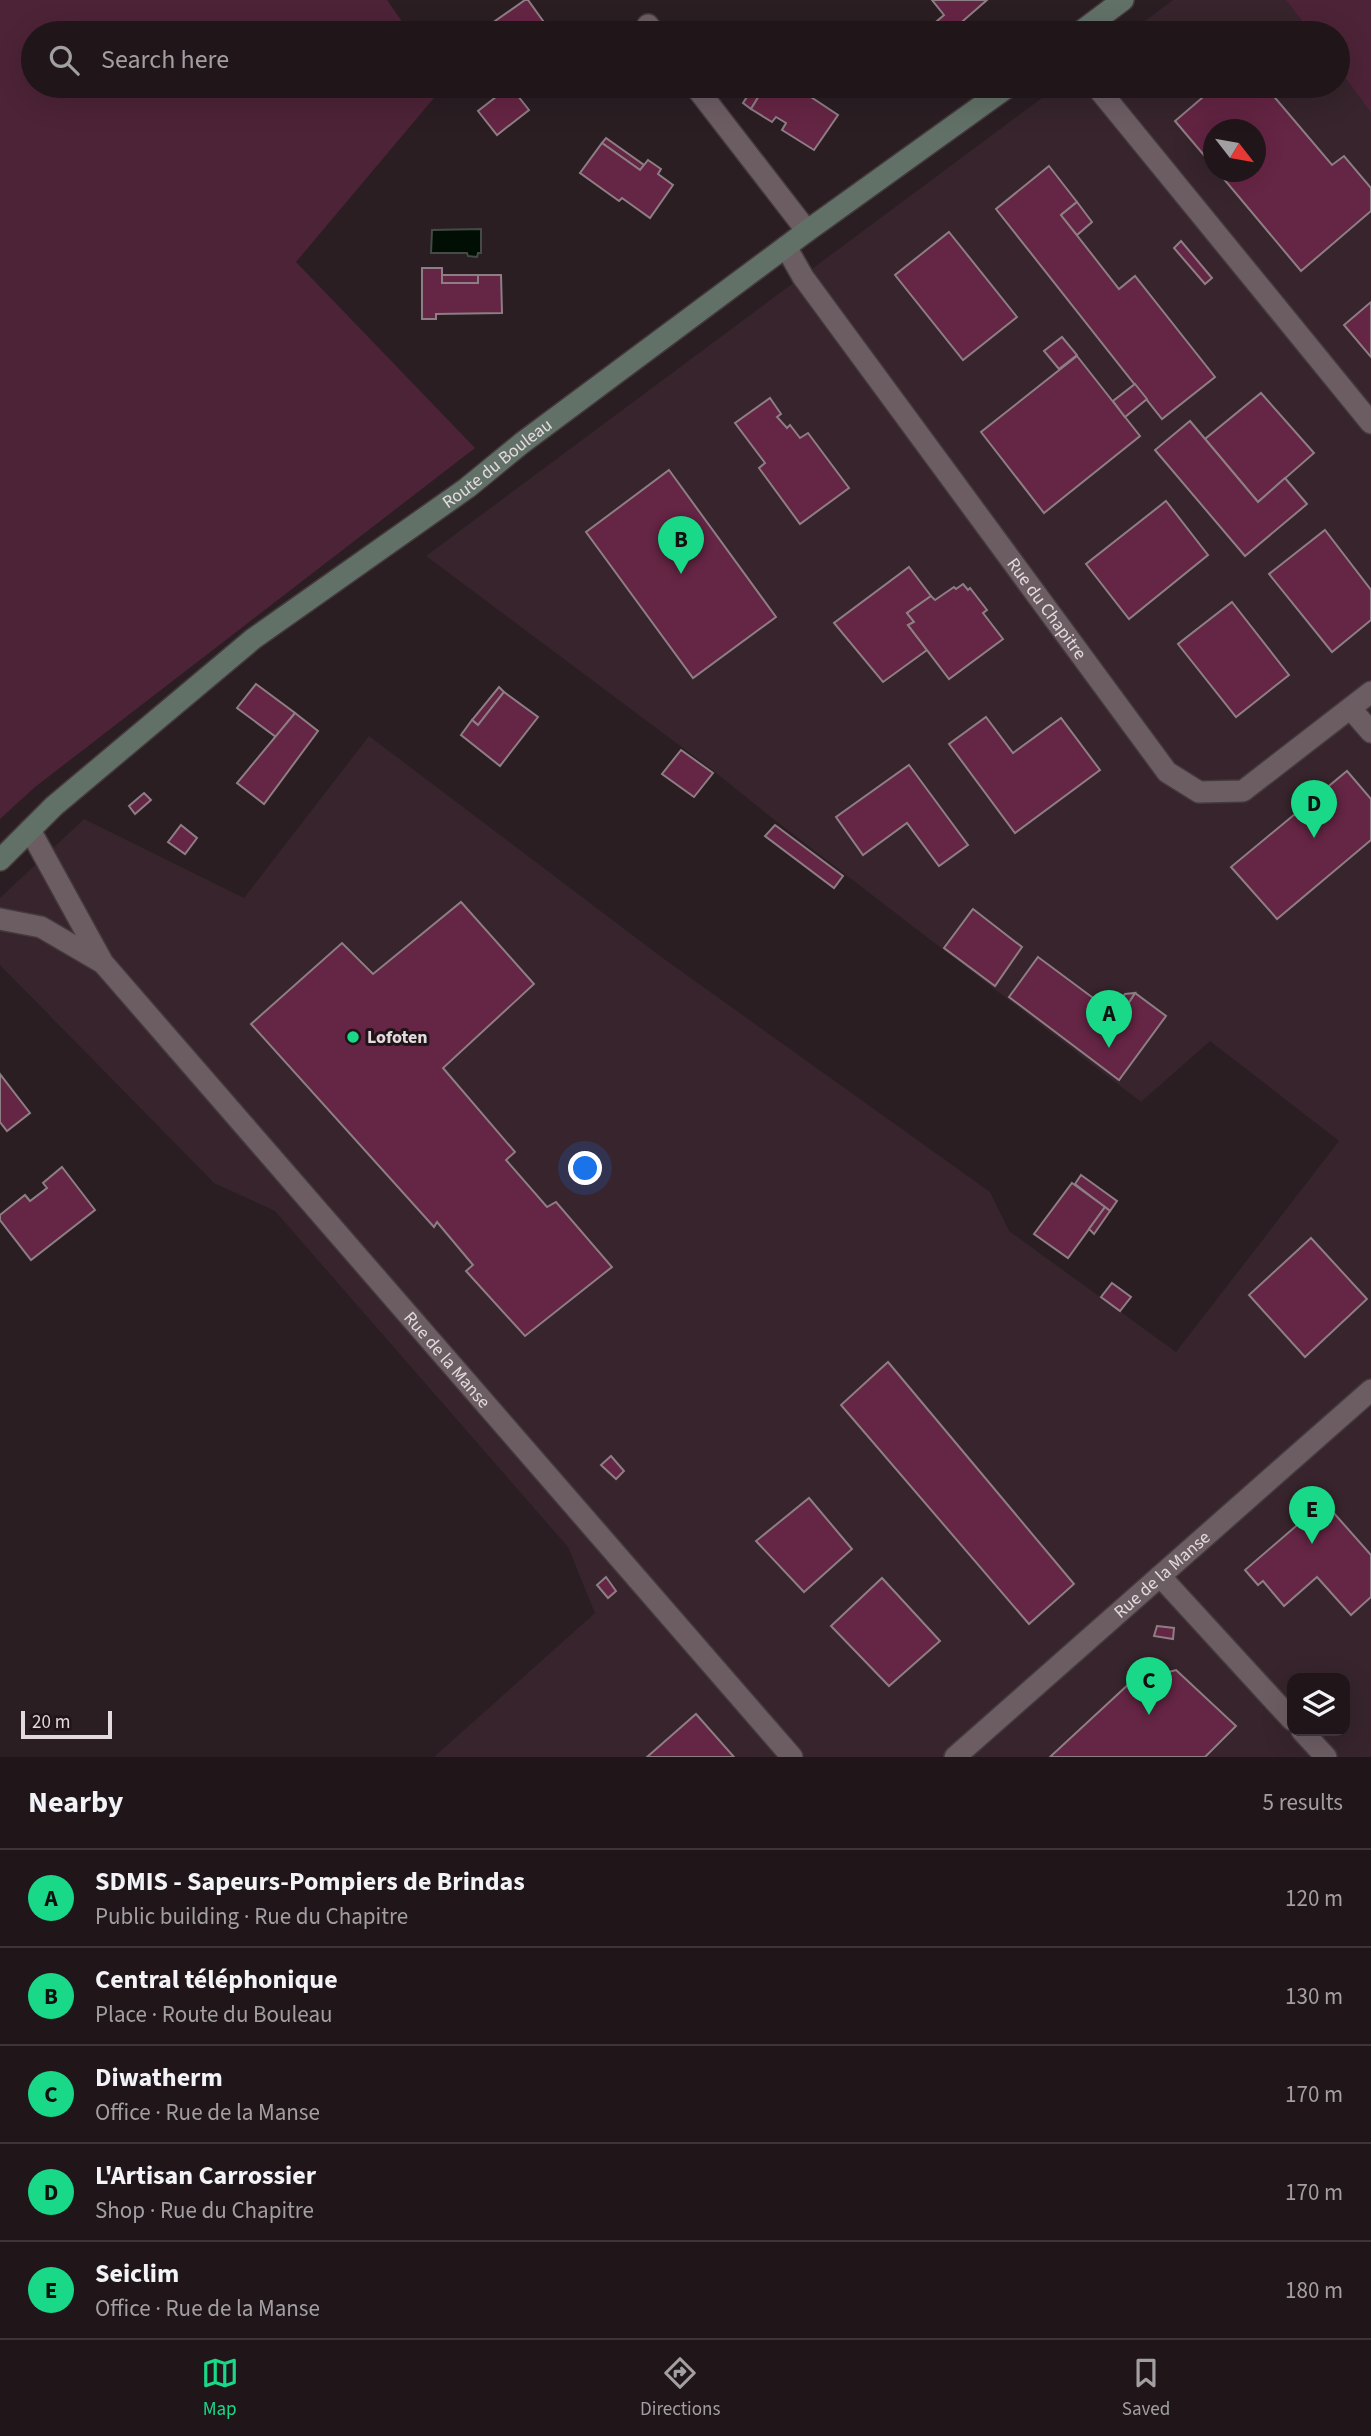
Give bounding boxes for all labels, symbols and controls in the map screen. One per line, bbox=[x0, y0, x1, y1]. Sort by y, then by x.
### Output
search box bbox=[21, 21, 1350, 98]
icon: search bbox=[45, 41, 83, 79]
text: Search here bbox=[101, 41, 229, 78]
north arrow bbox=[1203, 119, 1266, 182]
street label: Route du Bouleau bbox=[437, 413, 558, 515]
pin: B bbox=[658, 516, 704, 574]
street label: Rue du Chapitre bbox=[1001, 553, 1092, 665]
pin: D bbox=[1291, 780, 1337, 838]
pin: A bbox=[1086, 990, 1132, 1048]
place label: Lofoten bbox=[367, 1025, 428, 1050]
marker: Lofoten bbox=[345, 1029, 361, 1045]
your location bbox=[568, 1151, 602, 1185]
street label: Rue de la Manse bbox=[398, 1306, 496, 1414]
pin: E bbox=[1289, 1486, 1335, 1544]
street label: Rue de la Manse bbox=[1109, 1525, 1216, 1624]
pin: C bbox=[1126, 1657, 1172, 1715]
map controls bbox=[1287, 1673, 1350, 1736]
button: layers bbox=[1287, 1673, 1350, 1736]
scale bar bbox=[21, 1708, 112, 1740]
text: 20 m bbox=[32, 1709, 70, 1736]
text: Nearby bbox=[28, 1781, 123, 1824]
text: 5 results bbox=[1263, 1786, 1343, 1819]
text: SDMIS - Sapeurs-Pompiers de Brindas bbox=[95, 1863, 525, 1900]
text: A bbox=[44, 1882, 58, 1915]
text: 120 m bbox=[1285, 1882, 1343, 1915]
text: Public building · Rue du Chapitre bbox=[95, 1900, 408, 1933]
text: Central téléphonique bbox=[95, 1961, 338, 1998]
text: B bbox=[44, 1980, 58, 2013]
text: 130 m bbox=[1285, 1980, 1343, 2013]
text: Place · Route du Bouleau bbox=[95, 1998, 333, 2031]
text: Diwatherm bbox=[95, 2059, 223, 2096]
text: C bbox=[44, 2078, 58, 2111]
text: 170 m bbox=[1285, 2078, 1343, 2111]
text: Office · Rue de la Manse bbox=[95, 2096, 320, 2129]
text: L'Artisan Carrossier bbox=[95, 2157, 316, 2194]
text: D bbox=[44, 2176, 58, 2209]
text: 170 m bbox=[1285, 2176, 1343, 2209]
text: Shop · Rue du Chapitre bbox=[95, 2194, 314, 2227]
text: Seiclim bbox=[95, 2255, 179, 2292]
text: E bbox=[45, 2274, 57, 2307]
text: 180 m bbox=[1285, 2274, 1343, 2307]
text: Office · Rue de la Manse bbox=[95, 2292, 320, 2325]
tab: Map bbox=[201, 2354, 239, 2423]
tab: Directions bbox=[640, 2354, 720, 2423]
tab: Saved bbox=[1122, 2354, 1170, 2423]

